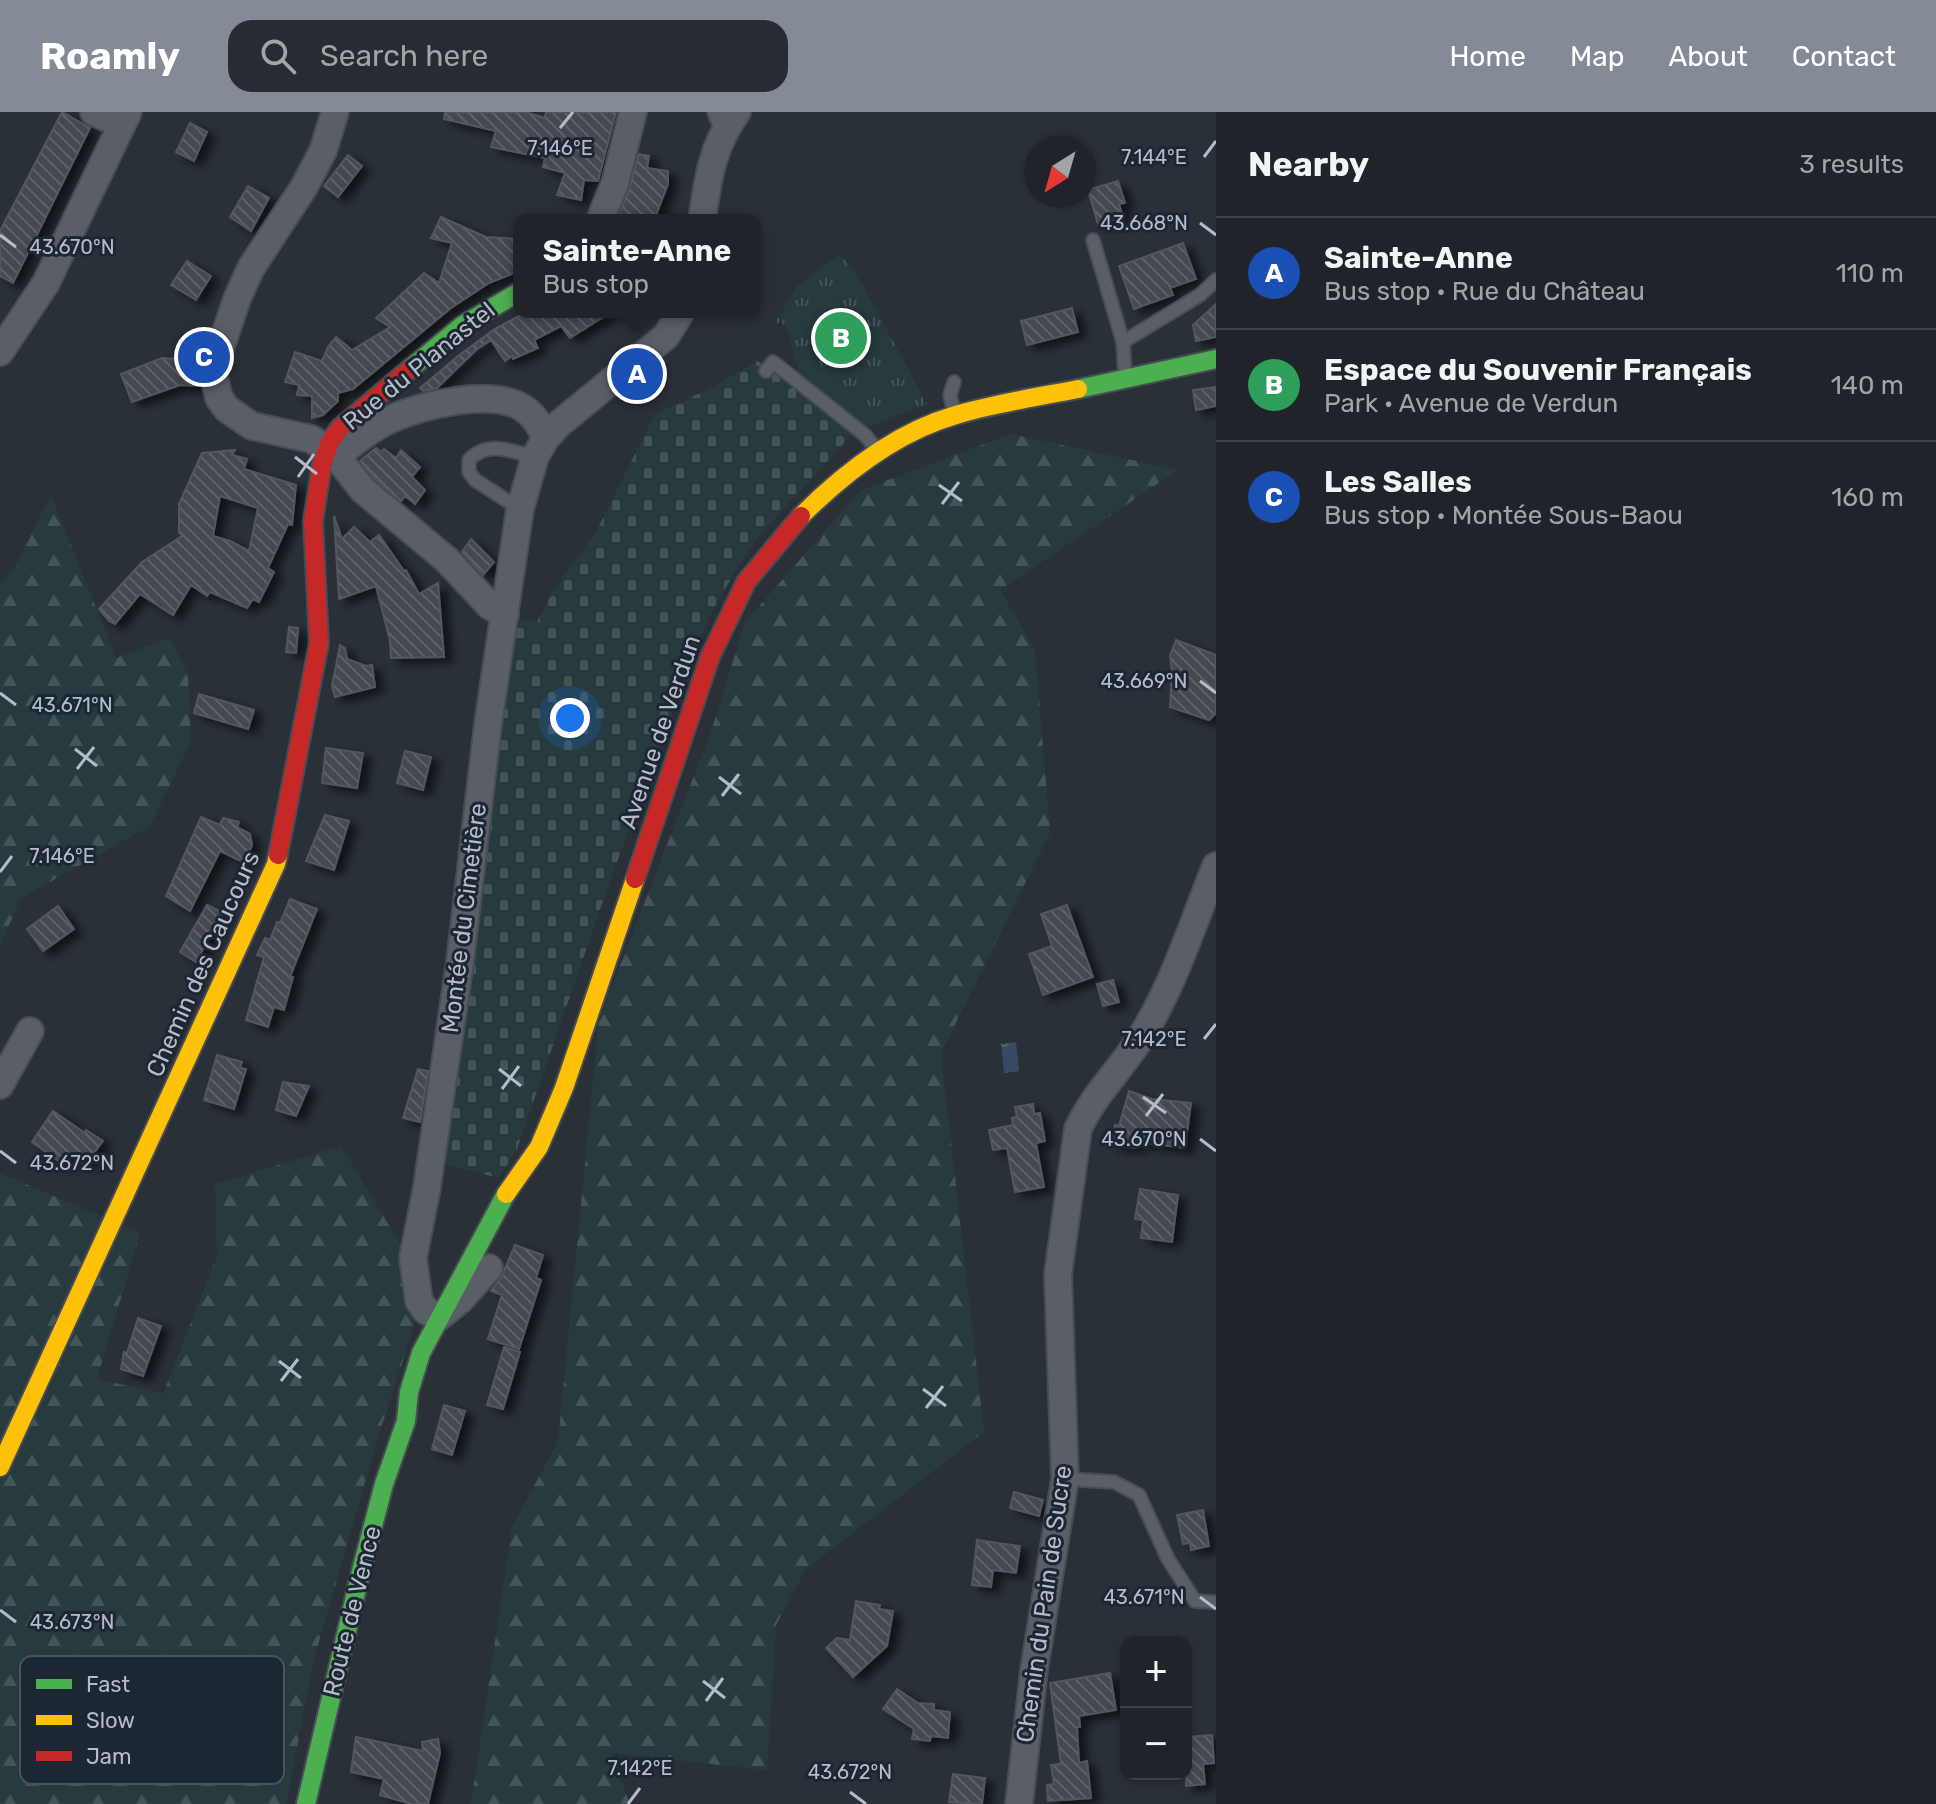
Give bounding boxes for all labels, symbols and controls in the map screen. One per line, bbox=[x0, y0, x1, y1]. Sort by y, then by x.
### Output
search box bbox=[228, 20, 788, 92]
text: Roamly bbox=[40, 33, 180, 79]
icon: search bbox=[256, 34, 300, 78]
text: Search here bbox=[320, 38, 488, 74]
text: Home bbox=[1449, 40, 1526, 73]
text: Map bbox=[1570, 40, 1624, 73]
text: About bbox=[1668, 40, 1748, 73]
text: Contact bbox=[1792, 40, 1896, 73]
text: 7.146°E bbox=[527, 136, 593, 160]
north arrow bbox=[1024, 136, 1096, 208]
text: Nearby bbox=[1248, 144, 1369, 185]
text: 7.144°E bbox=[1121, 145, 1187, 169]
text: 3 results bbox=[1799, 149, 1904, 180]
text: 43.668°N bbox=[1100, 211, 1188, 235]
popup bbox=[513, 214, 761, 318]
text: Sainte-Anne bbox=[543, 233, 731, 269]
text: 43.670°N bbox=[29, 235, 115, 259]
text: Sainte-Anne bbox=[1324, 240, 1513, 276]
text: A bbox=[1265, 258, 1283, 289]
text: 110 m bbox=[1836, 258, 1904, 289]
text: Bus stop bbox=[543, 269, 649, 300]
text: Bus stop · Rue du Château bbox=[1324, 276, 1645, 307]
street label: Rue du Planastel bbox=[337, 296, 501, 436]
pin: B bbox=[815, 308, 867, 368]
pin: C bbox=[178, 327, 230, 387]
pin: A bbox=[611, 344, 663, 404]
text: Espace du Souvenir Français bbox=[1324, 352, 1752, 388]
text: B bbox=[1265, 370, 1283, 401]
text: 140 m bbox=[1831, 370, 1904, 401]
text: Park · Avenue de Verdun bbox=[1324, 388, 1618, 419]
text: Les Salles bbox=[1324, 464, 1472, 500]
text: C bbox=[1265, 482, 1283, 513]
text: 160 m bbox=[1831, 482, 1904, 513]
text: Bus stop · Montée Sous-Baou bbox=[1324, 500, 1683, 531]
street label: Avenue de Verdun bbox=[614, 632, 706, 832]
text: 43.669°N bbox=[1101, 669, 1187, 693]
text: 43.671°N bbox=[31, 693, 113, 717]
your location bbox=[550, 698, 590, 738]
street label: Montée du Cimetière bbox=[436, 801, 492, 1035]
text: 7.146°E bbox=[29, 844, 95, 868]
street label: Chemin des Caucours bbox=[141, 847, 265, 1081]
text: 7.142°E bbox=[1121, 1027, 1187, 1051]
text: 43.670°N bbox=[1101, 1127, 1187, 1151]
text: 43.672°N bbox=[30, 1151, 114, 1175]
street label: Chemin du Pain de Sucre bbox=[1011, 1464, 1077, 1744]
street label: Route de Vence bbox=[317, 1523, 387, 1699]
text: 43.671°N bbox=[1103, 1585, 1185, 1609]
text: 43.673°N bbox=[30, 1610, 114, 1634]
map controls bbox=[1120, 1636, 1192, 1780]
button: + bbox=[1120, 1636, 1192, 1708]
legend bbox=[20, 1656, 284, 1784]
text: Fast bbox=[86, 1671, 131, 1698]
text: Slow bbox=[86, 1707, 135, 1734]
button: − bbox=[1120, 1708, 1192, 1780]
text: Jam bbox=[86, 1743, 132, 1770]
text: 7.142°E bbox=[607, 1756, 673, 1780]
text: 43.672°N bbox=[808, 1760, 892, 1784]

